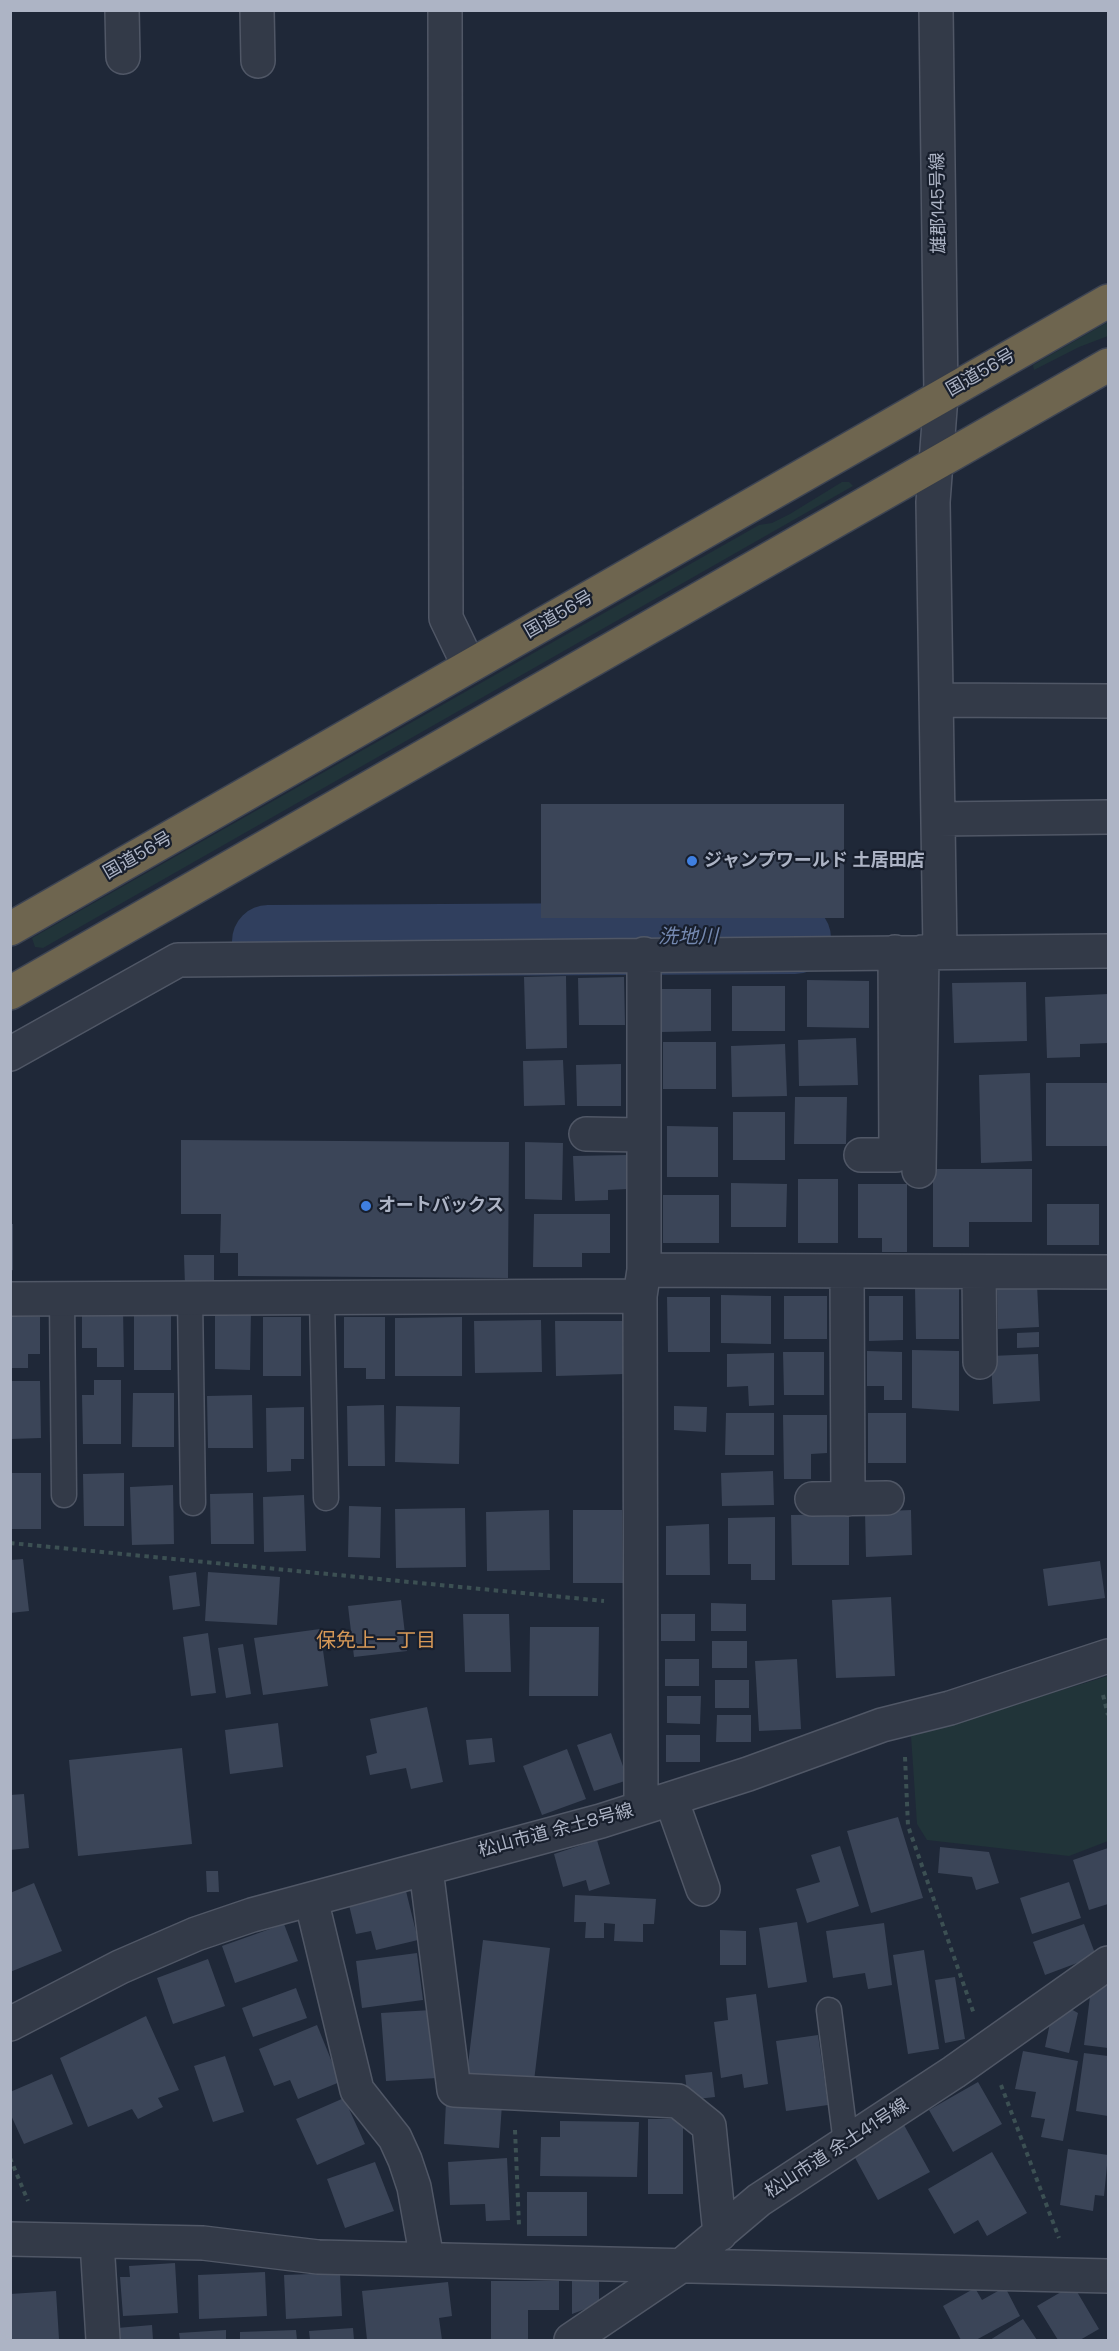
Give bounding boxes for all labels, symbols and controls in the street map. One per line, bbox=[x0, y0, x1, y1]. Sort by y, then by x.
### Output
street label: 雄郡145号線 bbox=[927, 152, 951, 254]
street label: 国道56号 bbox=[943, 345, 1019, 401]
street label: 国道56号 bbox=[521, 587, 597, 643]
street label: 国道56号 bbox=[100, 828, 176, 884]
place label: ジャンプワールド 土居田店 bbox=[704, 850, 925, 872]
marker: ジャンプワールド 土居田店 bbox=[685, 854, 699, 868]
water label: 洗地川 bbox=[658, 926, 718, 950]
place label: オートバックス bbox=[378, 1195, 504, 1217]
marker: オートバックス bbox=[359, 1199, 373, 1213]
district label: 保免上一丁目 bbox=[316, 1630, 436, 1654]
street label: 松山市道 余土8号線 bbox=[476, 1800, 636, 1862]
street label: 松山市道 余土41号線 bbox=[761, 2094, 913, 2204]

